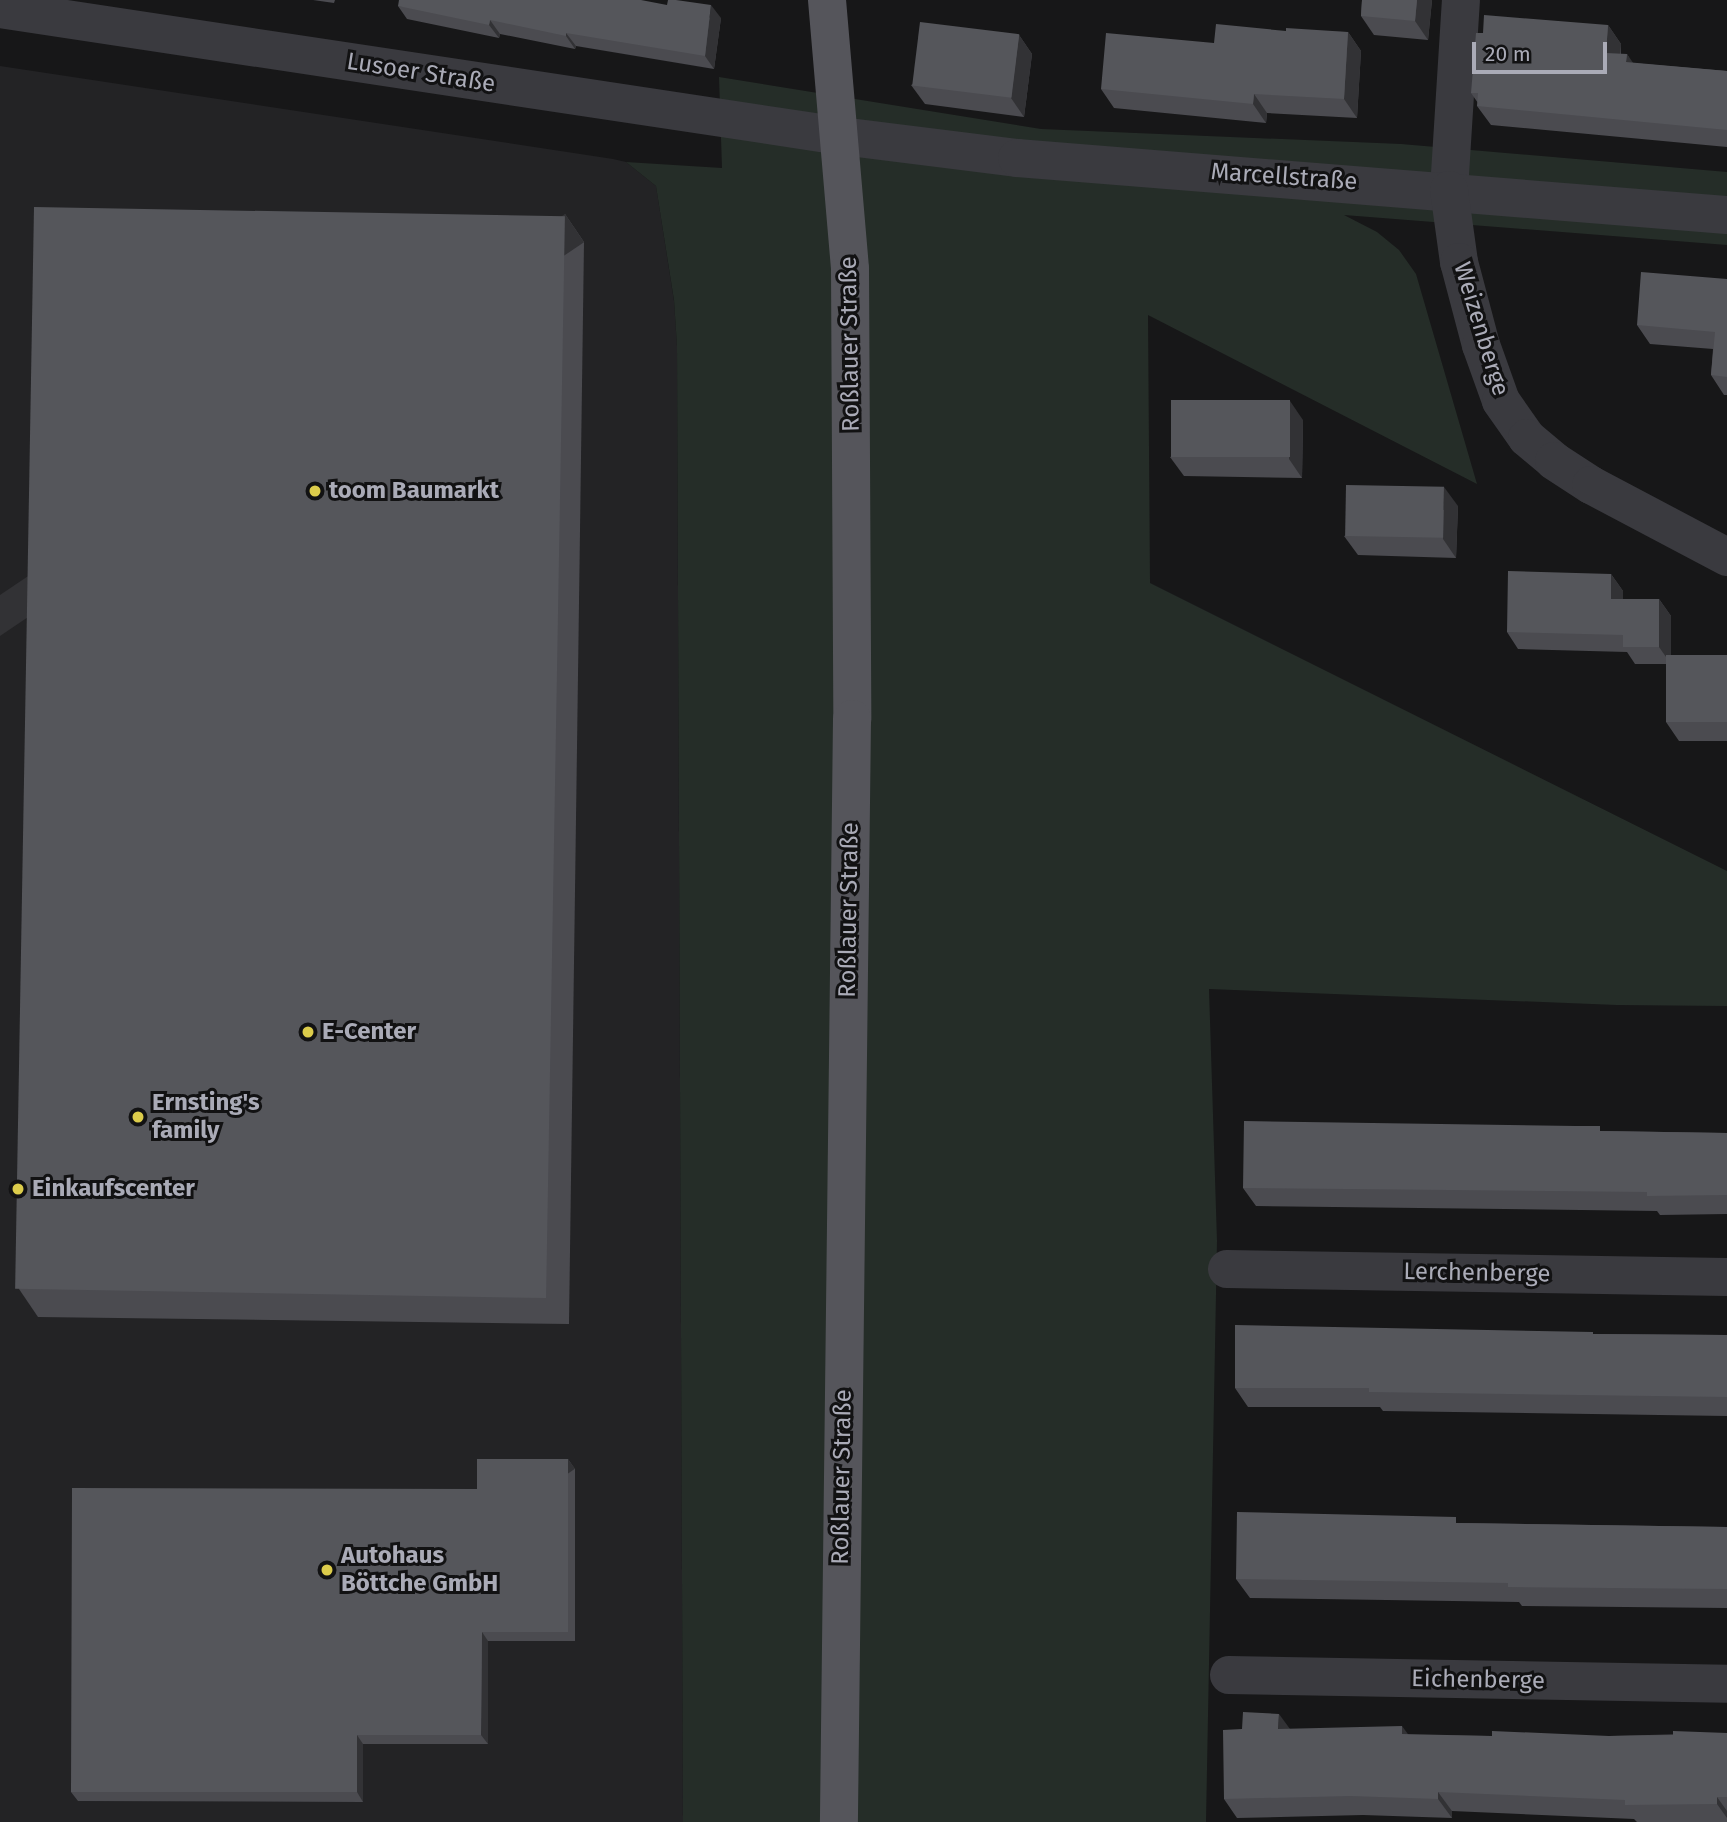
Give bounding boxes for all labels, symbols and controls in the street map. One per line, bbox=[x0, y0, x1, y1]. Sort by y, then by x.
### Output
scale bar bbox=[1475, 28, 1610, 72]
text: 20 m bbox=[1485, 41, 1531, 67]
street label: Lusoer Straße bbox=[345, 47, 497, 99]
street label: Marcellstraße bbox=[1210, 158, 1358, 196]
street label: Roßlauer Straße bbox=[834, 256, 866, 432]
street label: Weizenberge bbox=[1447, 259, 1515, 399]
place label: toom Baumarkt bbox=[329, 477, 499, 505]
marker: toom Baumarkt bbox=[307, 483, 323, 499]
street label: Roßlauer Straße bbox=[833, 822, 865, 998]
place label: E-Center bbox=[322, 1018, 416, 1046]
marker: E-Center bbox=[300, 1024, 316, 1040]
place label: Ernsting's family bbox=[152, 1089, 260, 1145]
marker: Ernsting's family bbox=[130, 1109, 146, 1125]
place label: Einkaufscenter bbox=[32, 1175, 195, 1203]
marker: Einkaufscenter bbox=[10, 1181, 26, 1197]
street label: Lerchenberge bbox=[1403, 1257, 1551, 1289]
street label: Roßlauer Straße bbox=[826, 1389, 858, 1565]
place label: Autohaus Böttche GmbH bbox=[341, 1542, 498, 1598]
marker: Autohaus Böttche GmbH bbox=[319, 1562, 335, 1578]
street label: Eichenberge bbox=[1411, 1664, 1545, 1696]

